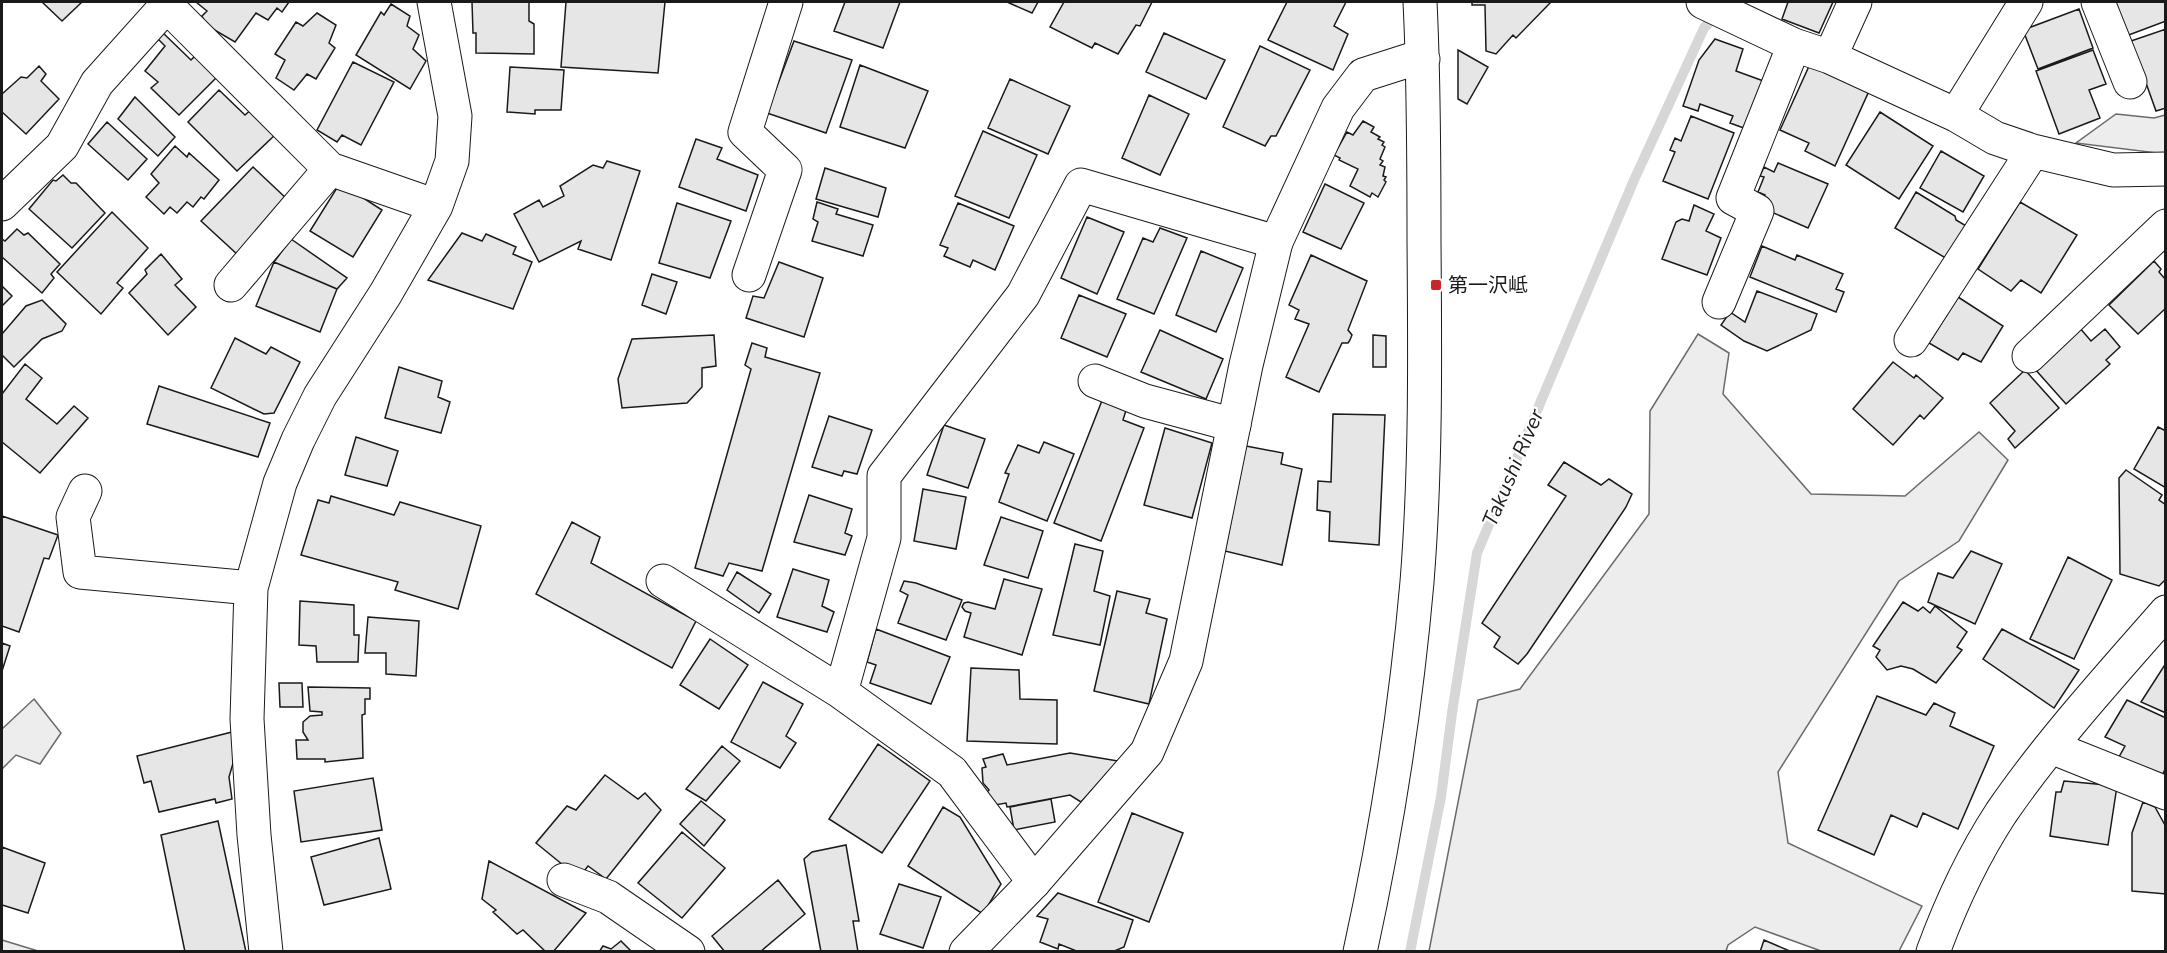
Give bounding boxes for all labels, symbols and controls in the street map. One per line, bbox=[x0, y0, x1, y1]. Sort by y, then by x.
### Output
place label: 第一沢岻 bbox=[1448, 272, 1528, 299]
marker: 第一沢岻 bbox=[1429, 278, 1443, 292]
water label: Takushi River bbox=[1476, 405, 1550, 531]

